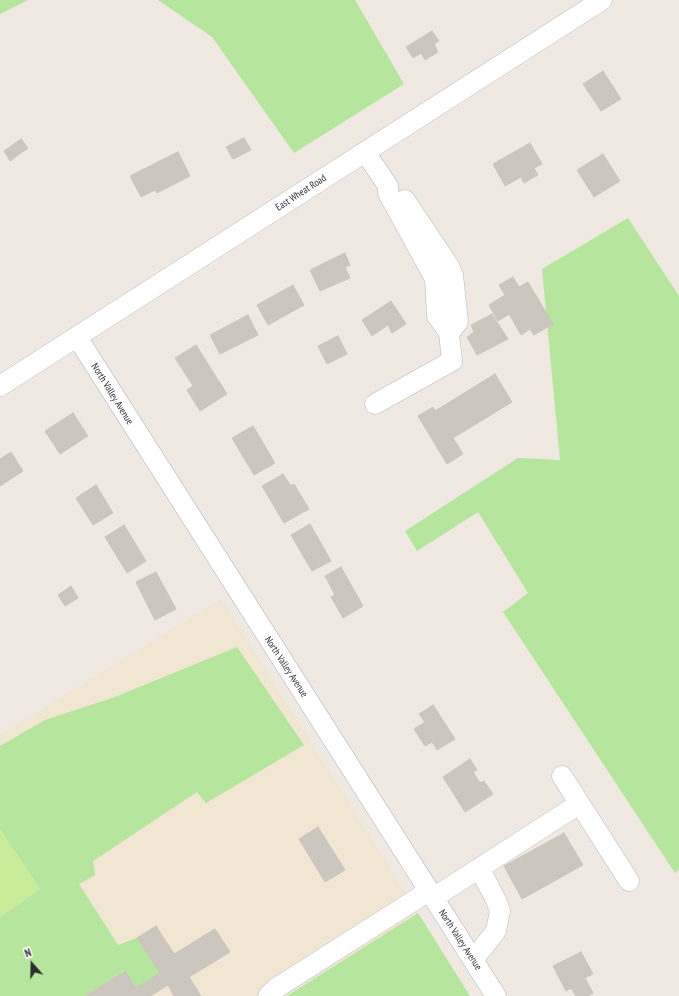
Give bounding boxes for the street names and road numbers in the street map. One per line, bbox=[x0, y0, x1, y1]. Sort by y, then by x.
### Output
street label: East Wheat Road bbox=[274, 172, 328, 214]
street label: North Valley Avenue bbox=[88, 361, 136, 427]
street label: North Valley Avenue bbox=[262, 634, 310, 700]
street label: North Valley Avenue bbox=[436, 907, 484, 973]

